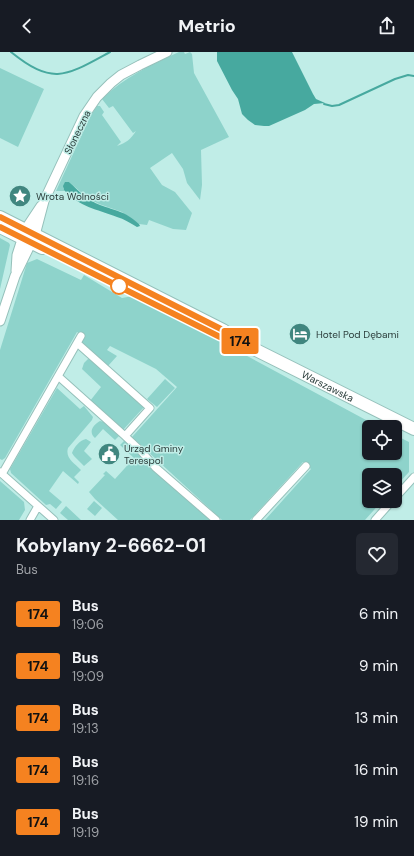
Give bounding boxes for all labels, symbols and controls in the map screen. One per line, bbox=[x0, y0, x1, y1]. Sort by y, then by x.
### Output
text: Metrio bbox=[178, 14, 236, 38]
icon: back bbox=[16, 15, 38, 37]
icon: share bbox=[376, 15, 398, 37]
street label: Słoneczna bbox=[61, 108, 94, 156]
place icon: Wrota Wolności bbox=[7, 183, 33, 209]
place label: Wrota Wolności bbox=[36, 190, 109, 203]
unlabelled marker bbox=[110, 277, 128, 295]
hotel icon: Hotel Pod Dębami bbox=[287, 321, 313, 347]
line badge: 174 bbox=[217, 328, 263, 354]
place label: Hotel Pod Dębami bbox=[316, 328, 399, 341]
text: 174 bbox=[230, 332, 250, 350]
street label: Warszawska bbox=[299, 368, 356, 405]
map controls bbox=[362, 420, 402, 508]
button: locate bbox=[362, 420, 402, 460]
public building icon: Urząd Gminy Terespol bbox=[96, 441, 122, 467]
place label: Urząd Gminy Terespol bbox=[124, 442, 184, 467]
button: layers bbox=[362, 468, 402, 508]
text: Kobylany 2-6662-01 bbox=[16, 533, 206, 558]
button: heart bbox=[356, 533, 398, 575]
text: Bus bbox=[16, 561, 38, 578]
text: Bus bbox=[72, 596, 99, 616]
text: 6 min bbox=[359, 604, 398, 624]
text: 174 bbox=[28, 605, 48, 623]
text: 19:06 bbox=[72, 616, 104, 633]
text: Bus bbox=[72, 648, 99, 668]
text: 9 min bbox=[359, 656, 398, 676]
text: 174 bbox=[28, 657, 48, 675]
text: 19:09 bbox=[72, 668, 104, 685]
text: Bus bbox=[72, 700, 99, 720]
text: 13 min bbox=[355, 708, 398, 728]
text: 174 bbox=[28, 709, 48, 727]
text: 19:13 bbox=[72, 720, 99, 737]
text: Bus bbox=[72, 752, 99, 772]
text: 16 min bbox=[354, 760, 398, 780]
text: 174 bbox=[28, 761, 48, 779]
text: 19:16 bbox=[72, 772, 99, 789]
text: Bus bbox=[72, 804, 99, 824]
text: 19 min bbox=[354, 812, 398, 832]
text: 174 bbox=[28, 813, 48, 831]
text: 19:19 bbox=[72, 824, 99, 841]

